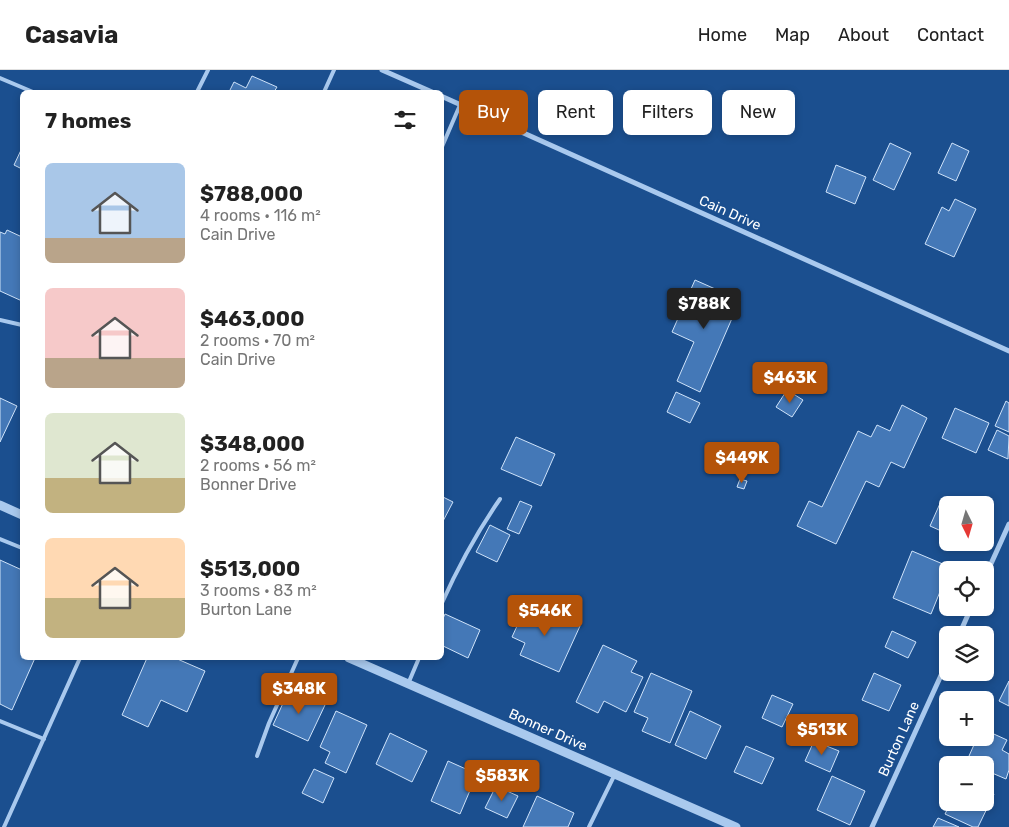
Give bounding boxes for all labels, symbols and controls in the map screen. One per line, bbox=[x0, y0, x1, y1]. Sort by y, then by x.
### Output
text: Casavia bbox=[25, 21, 118, 49]
text: Home bbox=[698, 24, 747, 46]
text: Map bbox=[775, 24, 810, 46]
text: About bbox=[838, 24, 889, 46]
text: Contact bbox=[917, 24, 984, 46]
chip: Buy bbox=[459, 90, 528, 135]
chip: Rent bbox=[538, 90, 613, 135]
chip: Filters bbox=[623, 90, 712, 135]
chip: New bbox=[722, 90, 795, 135]
icon: filters bbox=[391, 106, 419, 134]
text: 7 homes bbox=[45, 108, 131, 133]
text: $788,000 bbox=[200, 181, 303, 206]
icon: home bbox=[85, 183, 145, 243]
street label: Cain Drive bbox=[696, 192, 764, 234]
text: 4 rooms · 116 m² bbox=[200, 206, 321, 225]
text: Cain Drive bbox=[200, 225, 275, 244]
pin: $788K bbox=[669, 288, 739, 330]
text: $788K bbox=[678, 294, 730, 313]
text: $463,000 bbox=[200, 306, 304, 331]
icon: home bbox=[85, 308, 145, 368]
text: 2 rooms · 70 m² bbox=[200, 331, 315, 350]
text: Cain Drive bbox=[200, 350, 275, 369]
pin: $463K bbox=[755, 362, 825, 404]
text: $463K bbox=[763, 368, 817, 387]
text: $348,000 bbox=[200, 431, 305, 456]
icon: home bbox=[85, 433, 145, 493]
pin: $449K bbox=[707, 442, 777, 484]
text: $449K bbox=[715, 448, 769, 467]
text: 2 rooms · 56 m² bbox=[200, 456, 316, 475]
text: Bonner Drive bbox=[200, 475, 296, 494]
north arrow bbox=[939, 496, 994, 551]
map controls bbox=[939, 496, 994, 811]
text: $513,000 bbox=[200, 556, 300, 581]
icon: home bbox=[85, 558, 145, 618]
button: locate bbox=[939, 561, 994, 616]
text: 3 rooms · 83 m² bbox=[200, 581, 317, 600]
pin: $546K bbox=[510, 594, 580, 637]
text: Burton Lane bbox=[200, 600, 292, 619]
text: $546K bbox=[519, 601, 571, 620]
button: layers bbox=[939, 626, 994, 681]
pin: $348K bbox=[264, 672, 334, 715]
text: $348K bbox=[272, 679, 326, 698]
button: + bbox=[939, 691, 994, 746]
street label: Burton Lane bbox=[875, 699, 923, 779]
street label: Bonner Drive bbox=[506, 705, 590, 755]
pin: $513K bbox=[787, 714, 857, 756]
text: $513K bbox=[797, 720, 847, 739]
button: − bbox=[939, 756, 994, 811]
pin: $583K bbox=[467, 760, 537, 802]
text: $583K bbox=[475, 766, 529, 785]

